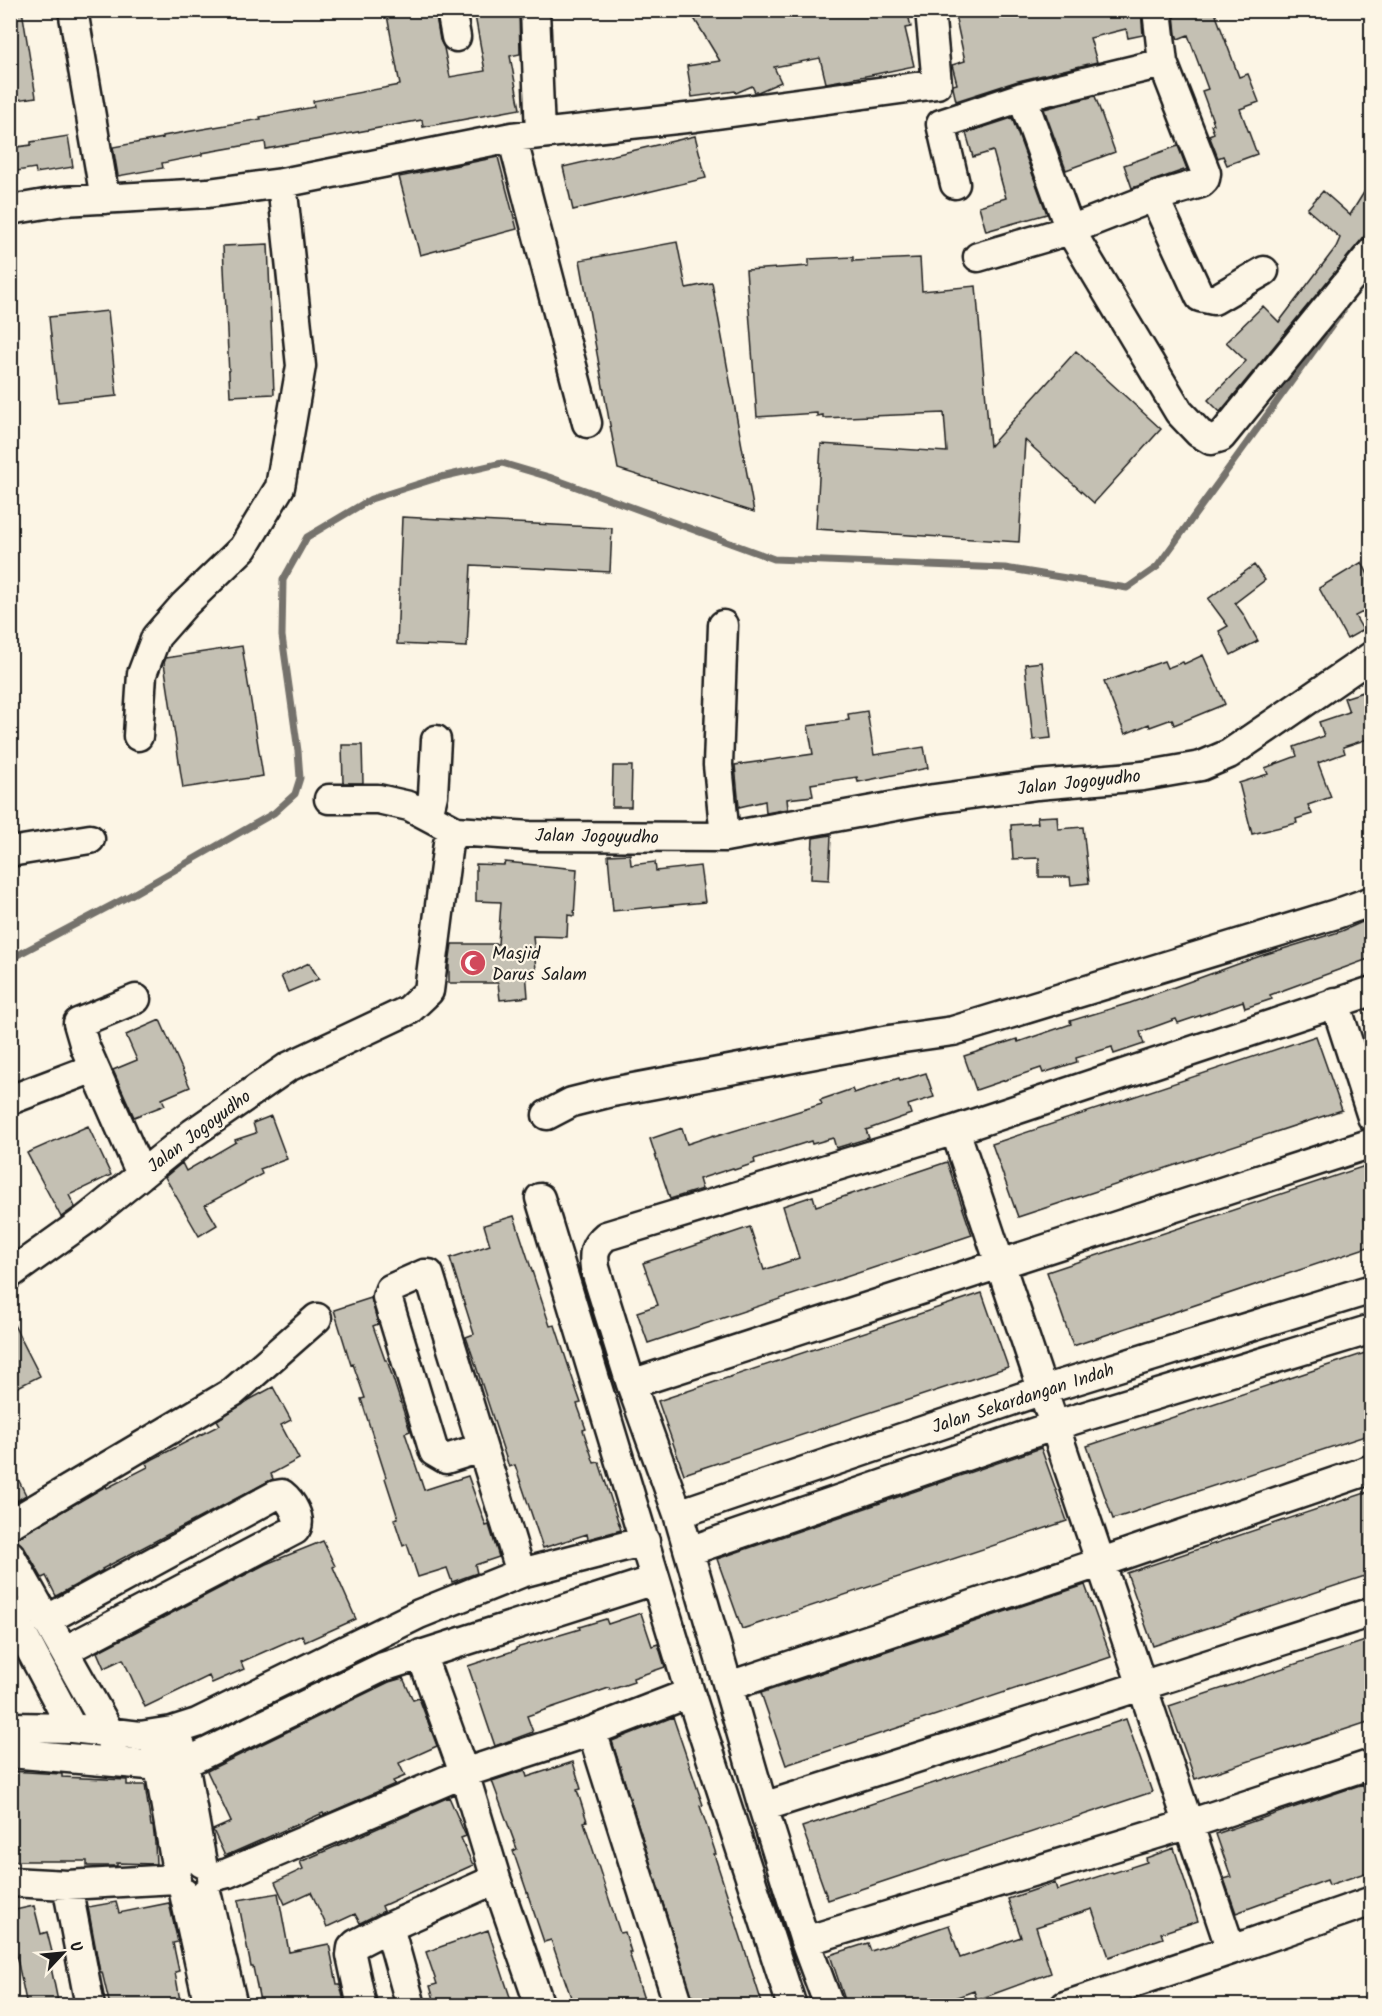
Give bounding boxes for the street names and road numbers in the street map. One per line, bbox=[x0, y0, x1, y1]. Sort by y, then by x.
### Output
street label: Jalan Jogoyudho bbox=[1016, 763, 1142, 804]
street label: Jalan Jogoyudho bbox=[535, 822, 659, 853]
street label: Jalan Jogoyudho bbox=[142, 1083, 258, 1181]
street label: Jalan Sekardangan Indah bbox=[929, 1356, 1118, 1443]

